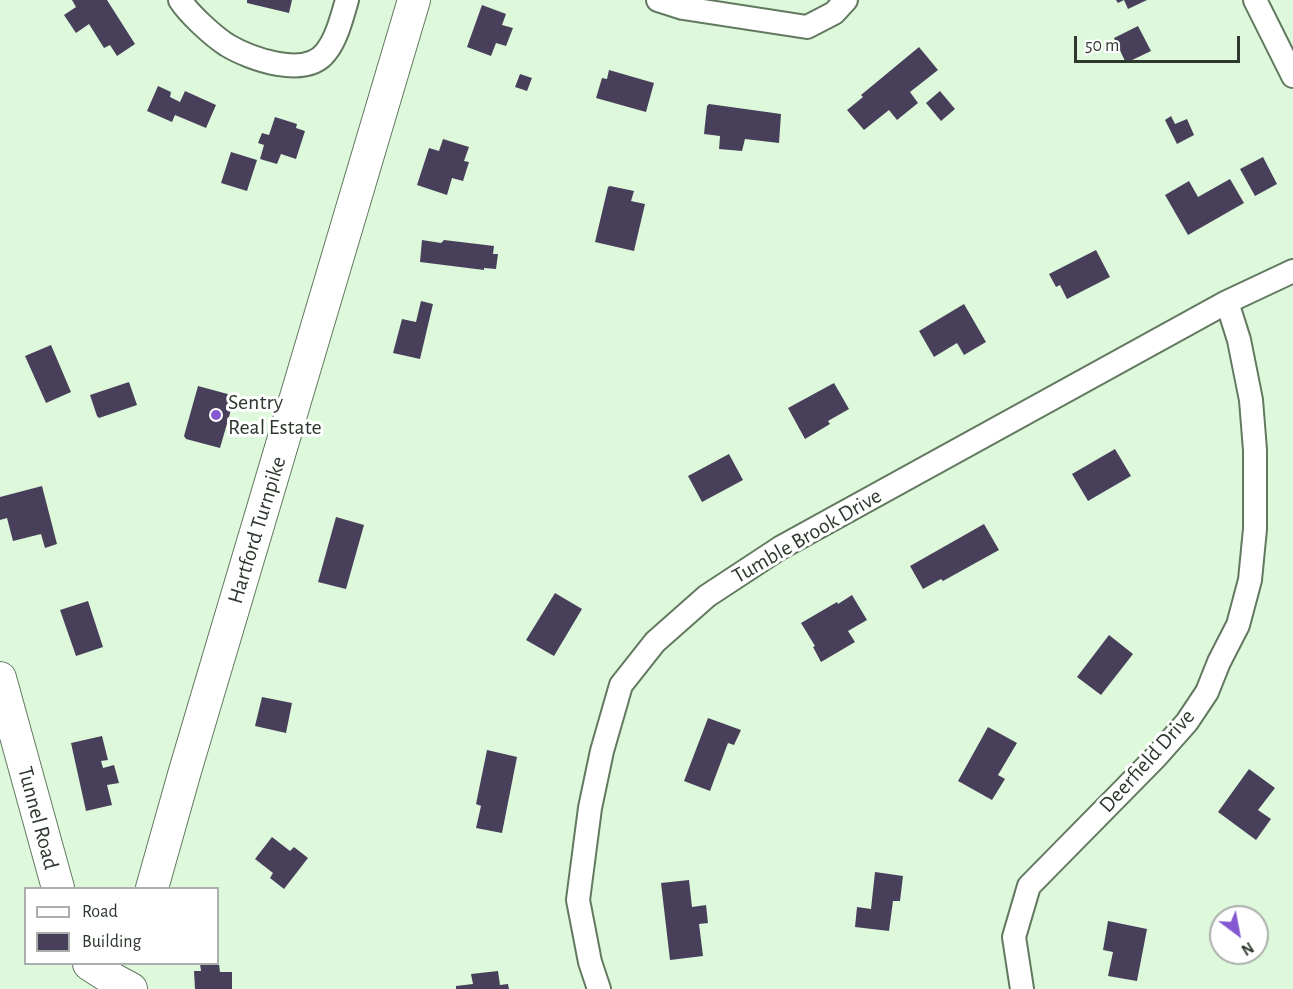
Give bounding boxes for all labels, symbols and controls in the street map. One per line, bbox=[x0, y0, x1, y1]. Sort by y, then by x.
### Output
scale bar bbox=[1077, 24, 1244, 62]
text: 50 m bbox=[1085, 37, 1119, 55]
place label: Sentry Real Estate bbox=[228, 389, 322, 440]
marker: Sentry Real Estate bbox=[209, 408, 223, 422]
street label: Hartford Turnpike bbox=[222, 453, 292, 607]
street label: Tumble Brook Drive bbox=[728, 483, 886, 589]
street label: Deerfield Drive bbox=[1094, 704, 1200, 818]
street label: Tunnel Road bbox=[12, 764, 64, 872]
legend bbox=[24, 887, 219, 965]
text: Road bbox=[82, 903, 118, 921]
north arrow bbox=[1209, 905, 1269, 965]
text: Building bbox=[82, 933, 141, 951]
text: N bbox=[1239, 939, 1256, 958]

